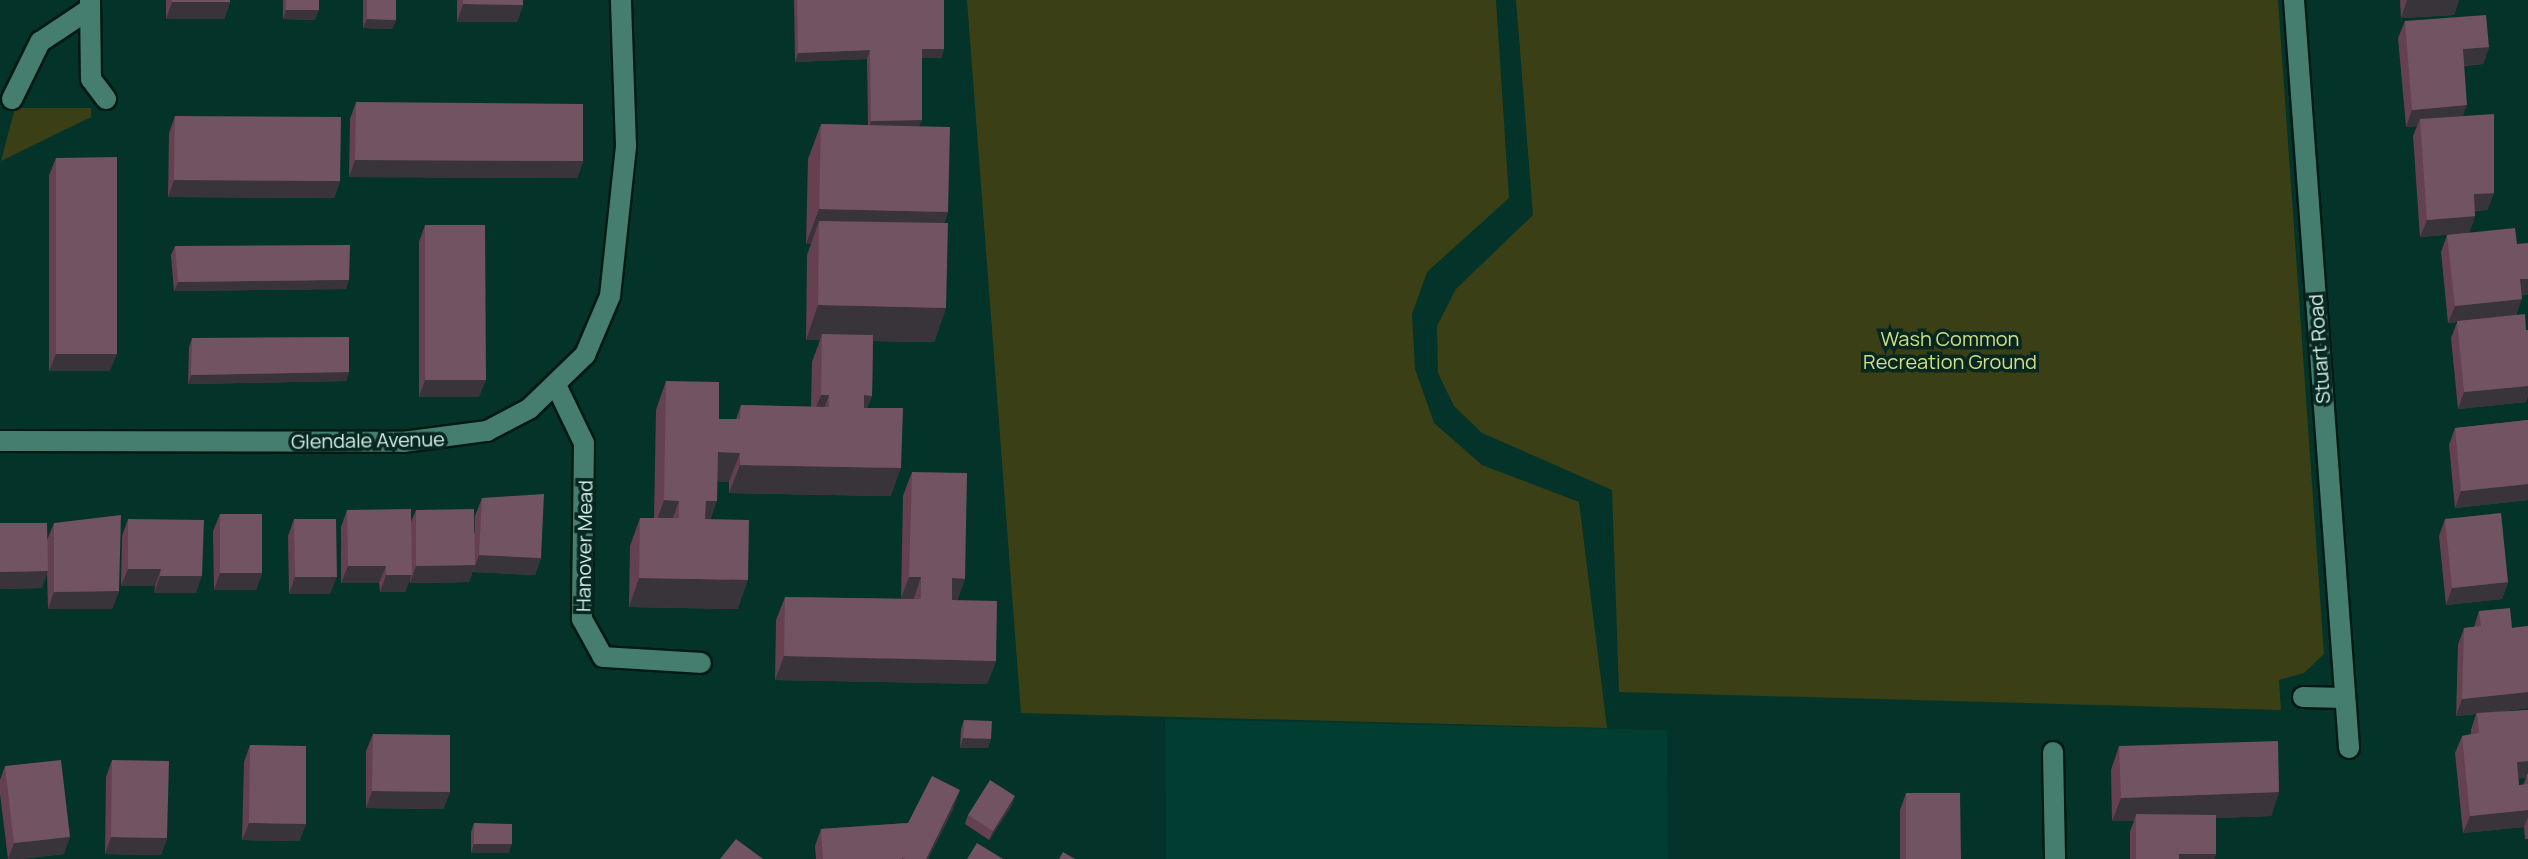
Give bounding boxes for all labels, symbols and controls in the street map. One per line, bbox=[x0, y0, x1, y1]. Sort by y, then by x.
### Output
street label: Stuart Road bbox=[2303, 293, 2335, 405]
park label: Wash Common Recreation Ground bbox=[1863, 327, 2037, 374]
street label: Glendale Avenue bbox=[291, 427, 445, 453]
street label: Hanover Mead bbox=[571, 480, 597, 612]

